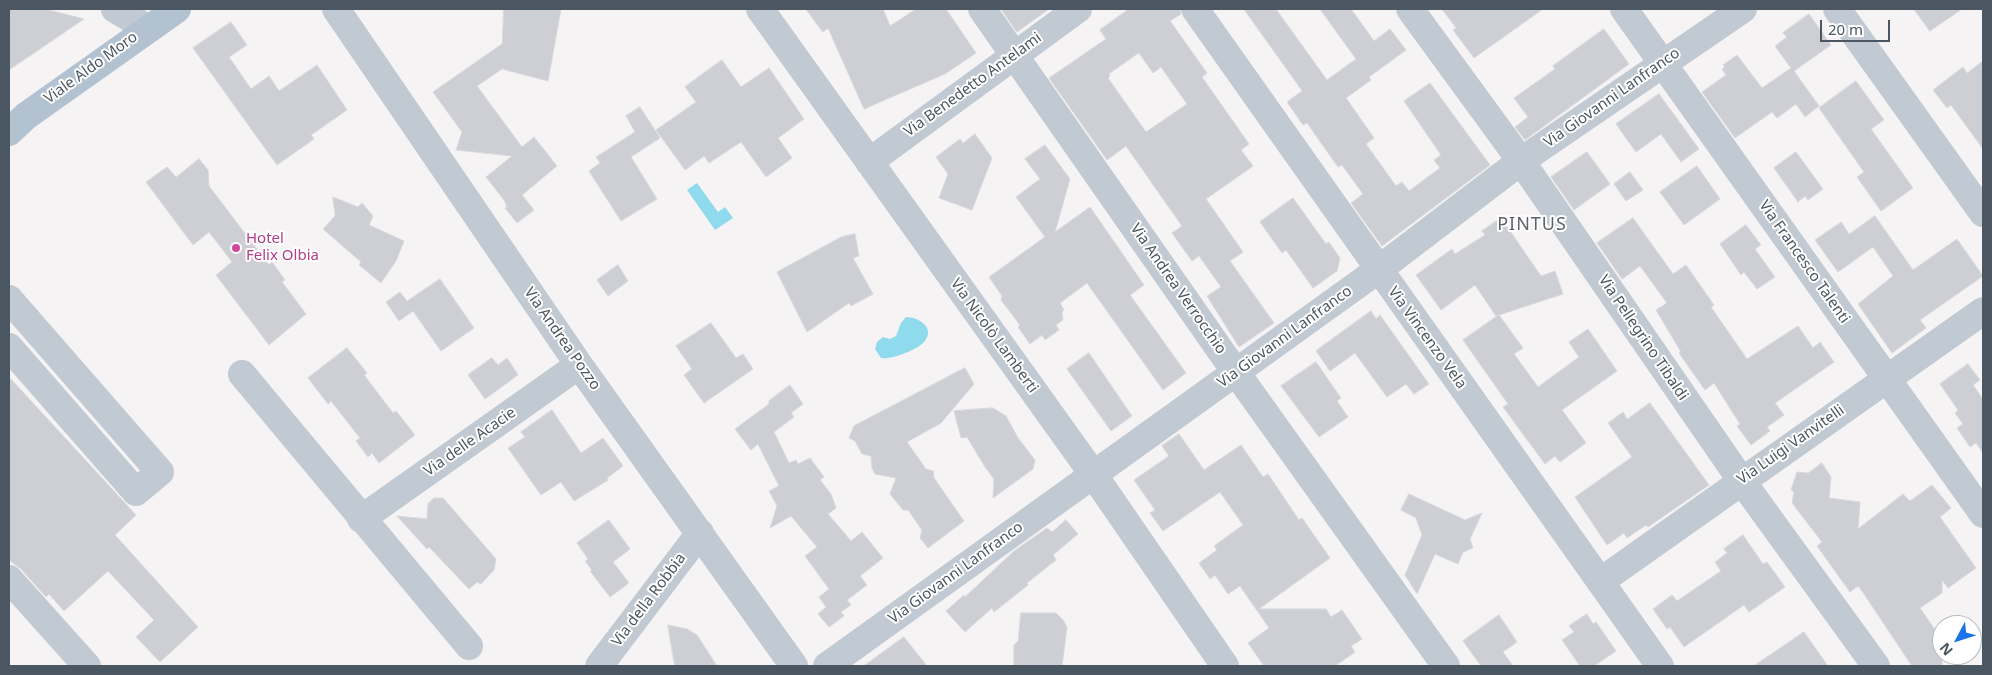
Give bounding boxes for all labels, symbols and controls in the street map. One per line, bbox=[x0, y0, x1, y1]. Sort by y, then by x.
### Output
scale bar bbox=[1822, 10, 1892, 42]
text: 20 m bbox=[1828, 19, 1863, 39]
street label: Viale Aldo Moro bbox=[41, 28, 141, 108]
street label: Via Benedetto Antelami bbox=[901, 29, 1045, 141]
street label: Via Giovanni Lanfranco bbox=[1541, 44, 1683, 152]
street label: Via Francesco Talenti bbox=[1755, 197, 1853, 327]
district label: PINTUS bbox=[1496, 214, 1568, 236]
street label: Via Andrea Verrocchio bbox=[1126, 220, 1230, 358]
place label: Hotel Felix Olbia bbox=[246, 230, 319, 265]
marker: Hotel Felix Olbia bbox=[230, 242, 242, 254]
street label: Via Pellegrino Tibaldi bbox=[1594, 272, 1692, 404]
street label: Via Nicolò Lamberti bbox=[946, 275, 1042, 397]
street label: Via Giovanni Lanfranco bbox=[1214, 282, 1356, 392]
street label: Via Vincenzo Vela bbox=[1384, 283, 1470, 393]
street label: Via Andrea Pozzo bbox=[520, 284, 604, 394]
street label: Via Luigi Vanvitelli bbox=[1734, 401, 1848, 489]
street label: Via delle Acacie bbox=[421, 404, 519, 480]
street label: Via Giovanni Lanfranco bbox=[885, 518, 1027, 628]
street label: Via della Robbia bbox=[608, 550, 690, 650]
north arrow bbox=[1932, 615, 1982, 665]
text: N bbox=[1935, 639, 1957, 660]

